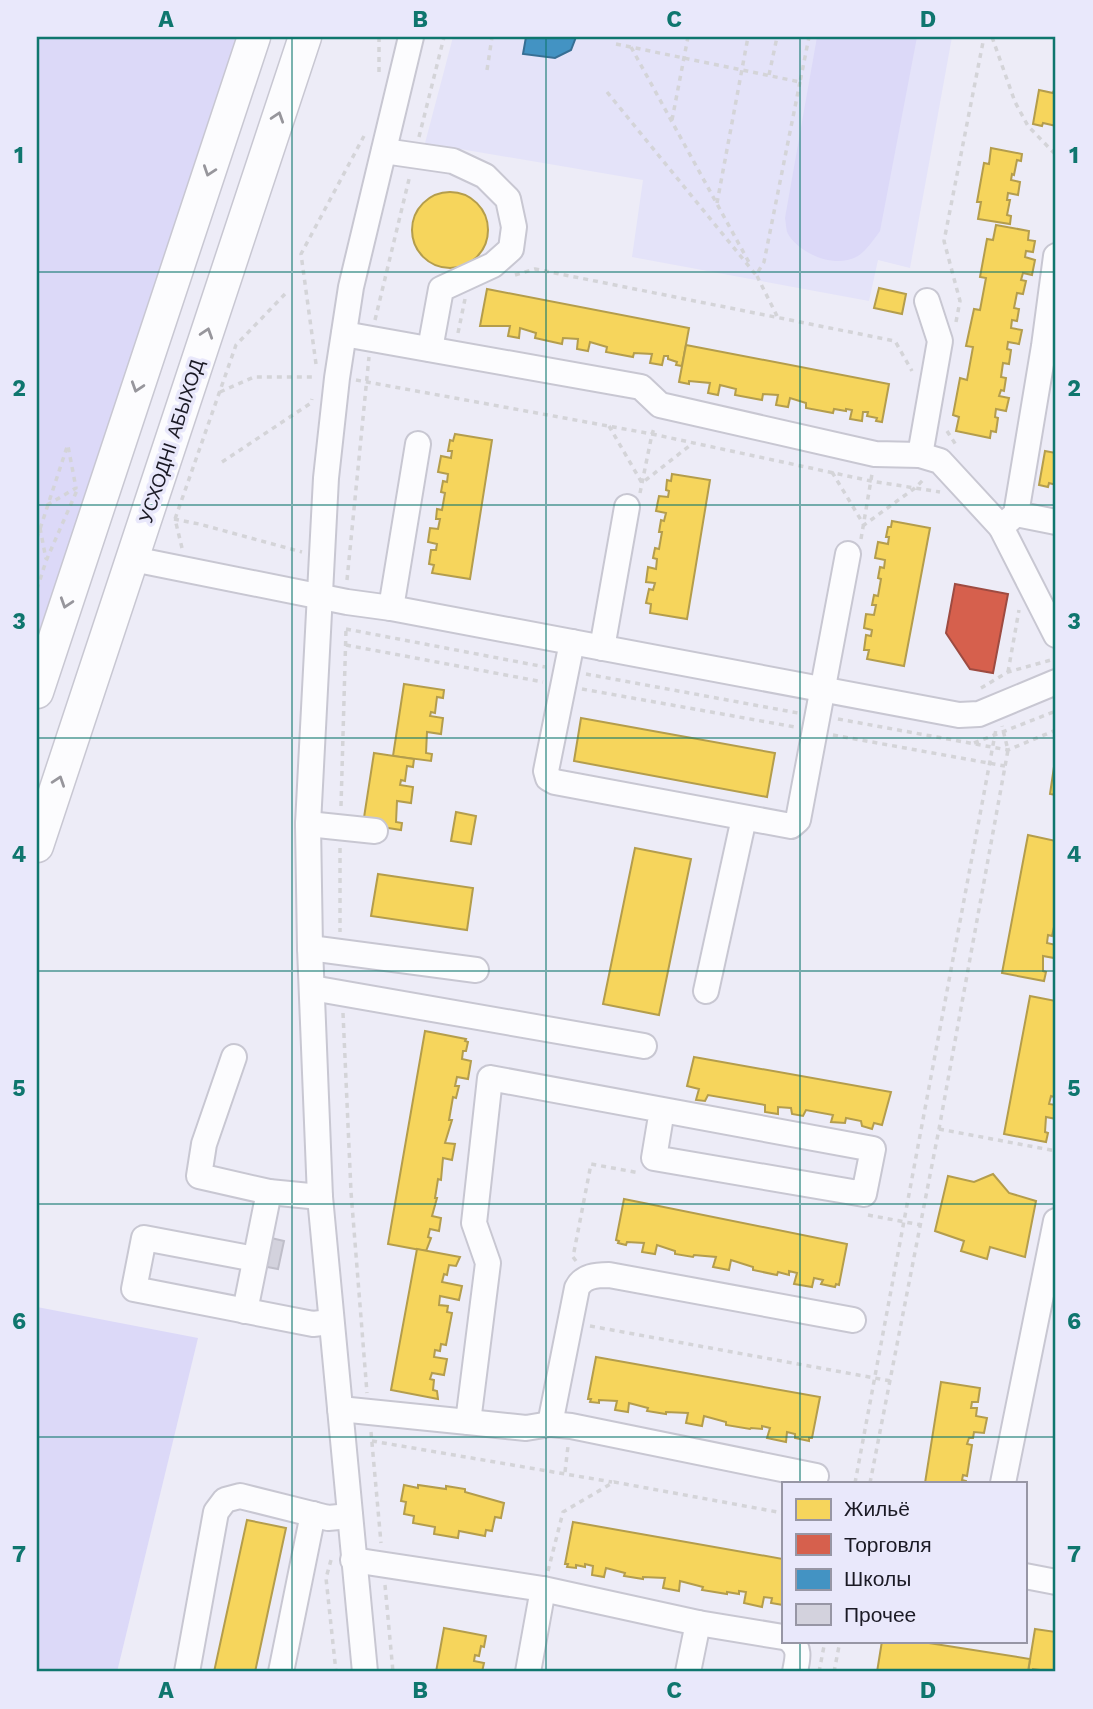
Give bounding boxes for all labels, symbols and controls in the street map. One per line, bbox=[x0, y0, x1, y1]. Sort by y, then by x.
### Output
text: A bbox=[158, 6, 174, 33]
text: B bbox=[412, 6, 428, 33]
text: C bbox=[666, 6, 682, 33]
text: D bbox=[920, 6, 936, 33]
one-way arrow bbox=[270, 111, 284, 123]
text: 1 bbox=[14, 142, 24, 169]
text: 1 bbox=[1069, 142, 1079, 169]
one-way arrow bbox=[203, 164, 217, 177]
one-way arrow bbox=[198, 327, 213, 339]
street label: УСХОДНІ АБЫХОД bbox=[134, 356, 209, 526]
text: 2 bbox=[12, 375, 26, 402]
text: 2 bbox=[1067, 375, 1081, 402]
one-way arrow bbox=[131, 380, 145, 392]
one-way arrow bbox=[60, 596, 74, 609]
text: 3 bbox=[12, 608, 26, 635]
text: 3 bbox=[1067, 608, 1081, 635]
one-way arrow bbox=[50, 776, 65, 788]
text: 4 bbox=[12, 841, 27, 868]
text: 4 bbox=[1067, 841, 1082, 868]
text: 5 bbox=[12, 1075, 26, 1102]
text: 5 bbox=[1067, 1075, 1081, 1102]
text: 6 bbox=[12, 1308, 26, 1335]
text: 6 bbox=[1067, 1308, 1081, 1335]
legend bbox=[782, 1482, 1026, 1642]
text: Жильё bbox=[844, 1496, 910, 1521]
text: Торговля bbox=[844, 1532, 932, 1557]
text: 7 bbox=[12, 1541, 26, 1568]
text: 7 bbox=[1067, 1541, 1081, 1568]
text: Школы bbox=[844, 1566, 911, 1591]
text: Прочее bbox=[844, 1602, 916, 1627]
text: A bbox=[158, 1677, 174, 1704]
text: B bbox=[412, 1677, 428, 1704]
text: C bbox=[666, 1677, 682, 1704]
text: D bbox=[920, 1677, 936, 1704]

